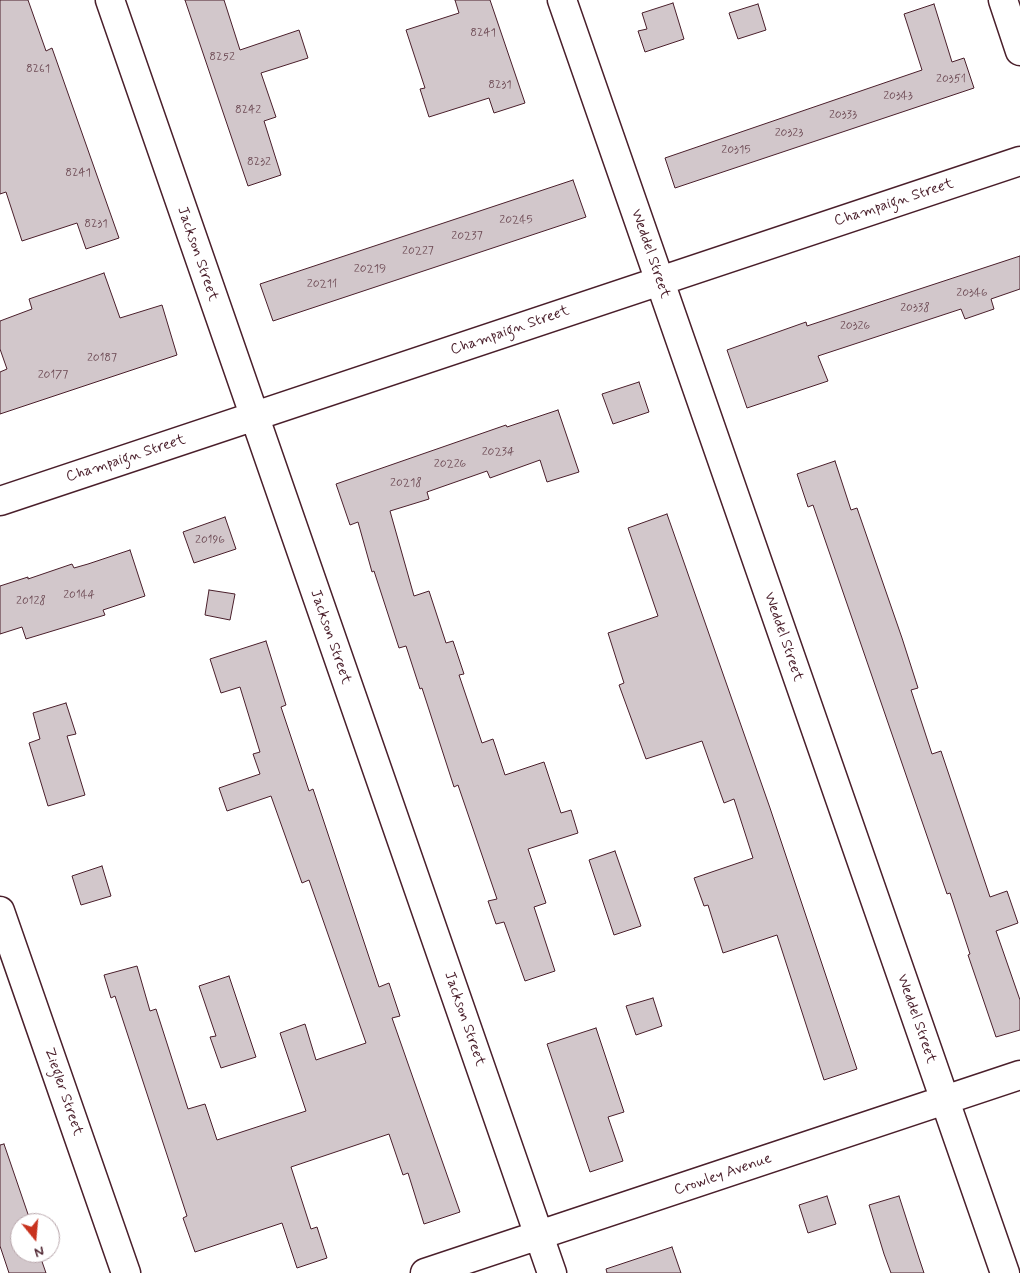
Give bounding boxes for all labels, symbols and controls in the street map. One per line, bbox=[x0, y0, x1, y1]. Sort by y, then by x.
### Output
house number: 8241 bbox=[470, 26, 496, 40]
house number: 8252 bbox=[209, 50, 235, 64]
house number: 8261 bbox=[26, 62, 50, 76]
house number: 20351 bbox=[936, 72, 966, 86]
house number: 8231 bbox=[488, 78, 512, 92]
house number: 20343 bbox=[883, 89, 913, 103]
house number: 8242 bbox=[235, 103, 261, 117]
house number: 20333 bbox=[829, 108, 857, 122]
house number: 20323 bbox=[775, 126, 803, 140]
house number: 20315 bbox=[721, 143, 751, 157]
house number: 8232 bbox=[247, 155, 271, 169]
house number: 8241 bbox=[65, 166, 91, 180]
street label: Champaign Street bbox=[832, 175, 956, 231]
street label: Jackson Street bbox=[172, 204, 222, 304]
street label: Weddel Street bbox=[626, 207, 674, 301]
house number: 20245 bbox=[499, 213, 533, 227]
house number: 8231 bbox=[84, 217, 108, 231]
house number: 20237 bbox=[451, 229, 483, 243]
house number: 20227 bbox=[402, 244, 434, 258]
house number: 20219 bbox=[354, 262, 386, 276]
house number: 20211 bbox=[307, 277, 337, 291]
house number: 20346 bbox=[956, 286, 988, 300]
house number: 20338 bbox=[900, 301, 930, 315]
street label: Champaign Street bbox=[448, 302, 572, 360]
house number: 20326 bbox=[840, 319, 870, 333]
house number: 20187 bbox=[87, 351, 117, 365]
house number: 20177 bbox=[38, 368, 68, 382]
street label: Champaign Street bbox=[64, 431, 188, 487]
house number: 20234 bbox=[482, 445, 514, 459]
house number: 20226 bbox=[434, 457, 466, 471]
house number: 20218 bbox=[390, 476, 422, 490]
house number: 20196 bbox=[195, 533, 225, 547]
street label: Jackson Street bbox=[305, 587, 355, 687]
house number: 20144 bbox=[63, 588, 95, 602]
street label: Weddel Street bbox=[759, 590, 807, 684]
house number: 20128 bbox=[16, 594, 46, 608]
street label: Jackson Street bbox=[439, 969, 489, 1069]
street label: Weddel Street bbox=[892, 972, 940, 1066]
street label: Ziegler Street bbox=[40, 1046, 86, 1138]
street label: Crowley Avenue bbox=[672, 1150, 774, 1200]
north arrow bbox=[10, 1213, 60, 1263]
text: N bbox=[32, 1241, 46, 1261]

